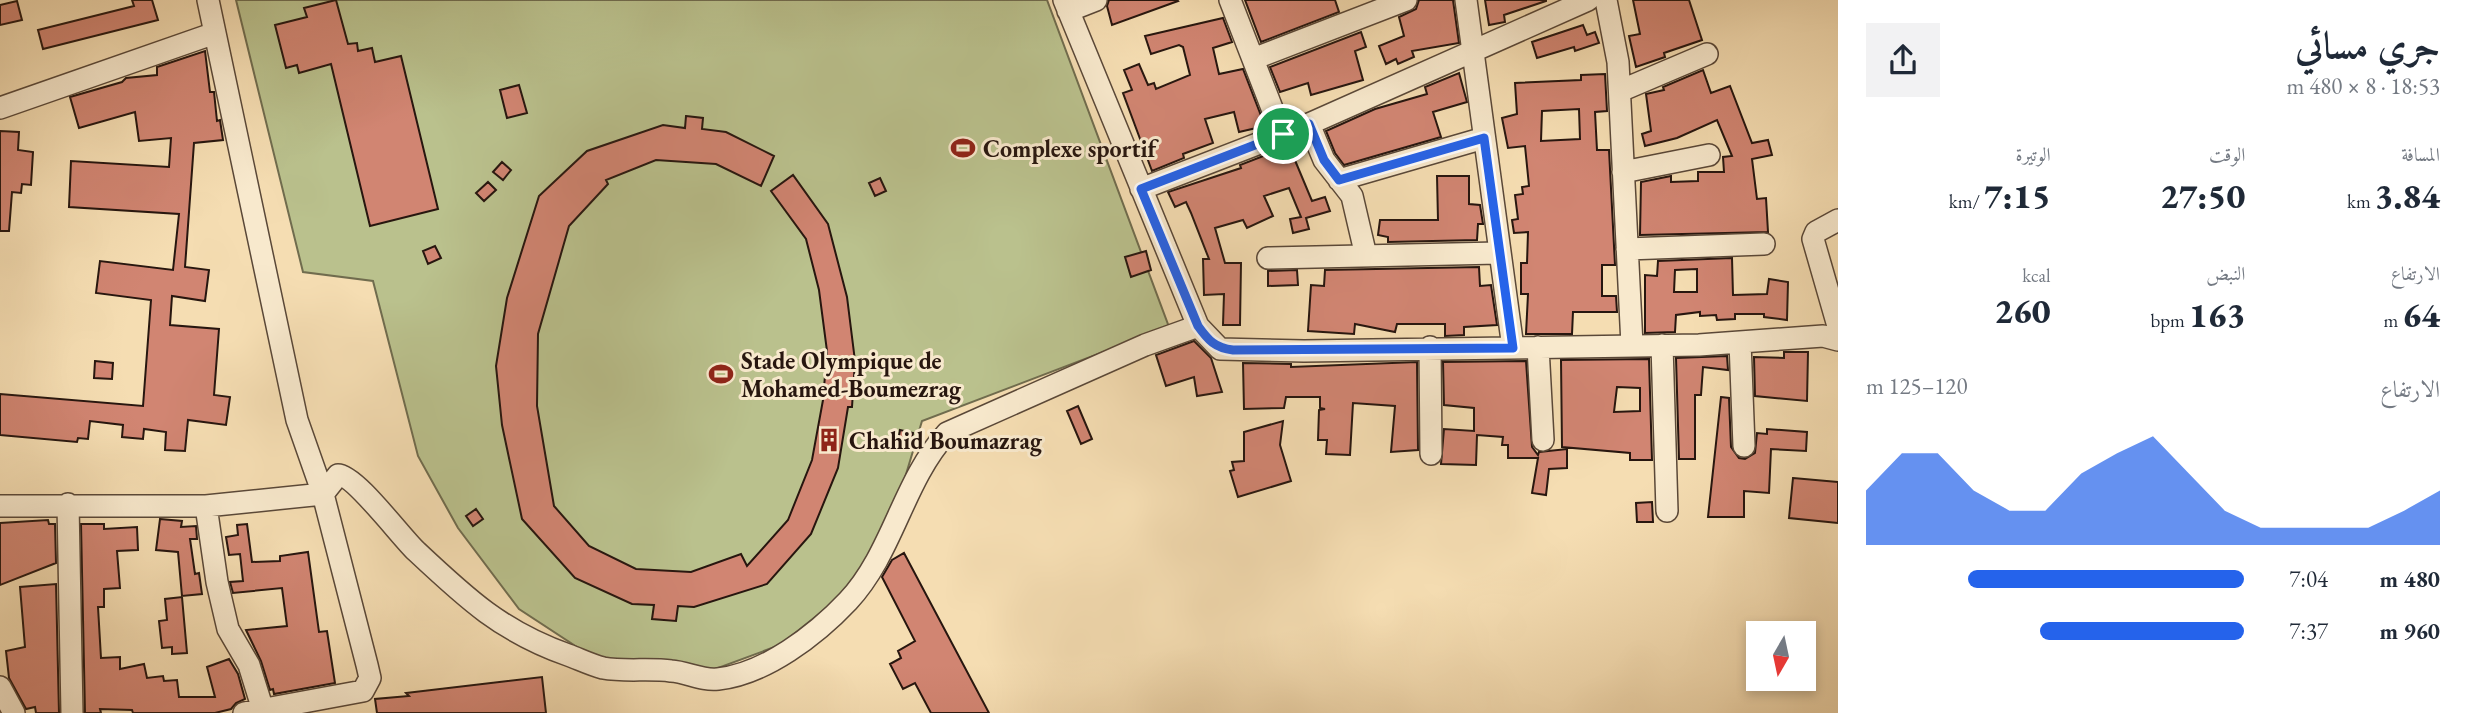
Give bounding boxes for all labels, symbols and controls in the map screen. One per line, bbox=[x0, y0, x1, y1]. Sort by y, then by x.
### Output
text: جري مسائي bbox=[2295, 20, 2440, 69]
button: share bbox=[1866, 23, 1940, 97]
text: 18:53 · 8 × 480 m bbox=[2287, 71, 2440, 101]
pin bbox=[1253, 104, 1313, 164]
icon: arrive bbox=[1264, 115, 1302, 153]
place label: Complexe sportif bbox=[983, 133, 1160, 164]
sports icon: Complexe sportif bbox=[949, 134, 977, 162]
text: الوتيرة bbox=[2016, 142, 2051, 167]
text: الوقت bbox=[2209, 142, 2245, 167]
text: المسافة bbox=[2401, 142, 2440, 167]
text: 7:15 bbox=[1984, 173, 2051, 218]
text: 27:50 bbox=[2160, 173, 2245, 218]
text: 3.84 bbox=[2375, 173, 2440, 218]
text: /km bbox=[1949, 189, 1984, 214]
text: km bbox=[2347, 189, 2375, 214]
text: النبض bbox=[2206, 261, 2245, 286]
text: الارتفاع bbox=[2391, 261, 2440, 286]
text: kcal bbox=[2022, 263, 2051, 288]
text: 260 bbox=[1994, 288, 2051, 333]
text: 163 bbox=[2189, 292, 2245, 337]
text: 64 bbox=[2402, 292, 2440, 337]
text: bpm bbox=[2150, 308, 2189, 333]
text: m bbox=[2384, 308, 2402, 333]
place label: Stade Olympique de Mohamed-Boumezrag bbox=[741, 345, 962, 405]
sports icon: Stade Olympique de Mohamed-Boumezrag bbox=[707, 360, 735, 388]
text: 120–125 m bbox=[1866, 371, 1967, 401]
text: الارتفاع bbox=[2380, 374, 2440, 404]
place label: Chahid Boumazrag bbox=[849, 425, 1043, 457]
building icon: Chahid Boumazrag bbox=[815, 426, 843, 454]
text: 7:04 bbox=[2289, 564, 2328, 594]
text: 480 m bbox=[2379, 564, 2440, 594]
text: 7:37 bbox=[2289, 616, 2328, 646]
text: 960 m bbox=[2379, 616, 2440, 646]
north arrow bbox=[1746, 621, 1816, 691]
map controls bbox=[1746, 621, 1816, 691]

